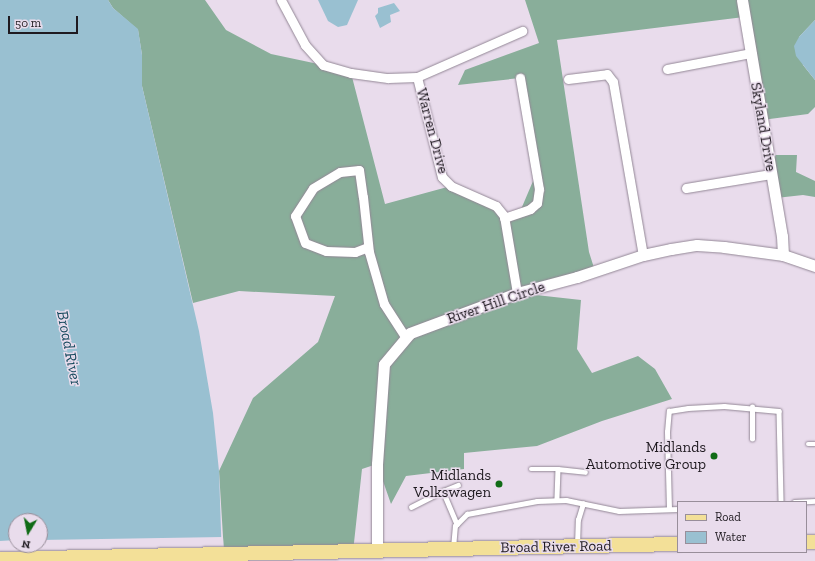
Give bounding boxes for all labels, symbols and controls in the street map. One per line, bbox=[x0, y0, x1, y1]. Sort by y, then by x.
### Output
scale bar bbox=[10, 8, 80, 34]
text: 50 m bbox=[15, 16, 41, 30]
street label: Skyland Drive bbox=[746, 81, 780, 173]
street label: Warren Drive bbox=[412, 86, 452, 176]
street label: River Hill Circle bbox=[445, 278, 547, 328]
water label: Broad River bbox=[52, 309, 86, 387]
place label: Midlands Automotive Group bbox=[586, 438, 706, 473]
marker: Midlands Automotive Group bbox=[709, 451, 719, 461]
place label: Midlands Volkswagen bbox=[414, 466, 491, 501]
marker: Midlands Volkswagen bbox=[494, 479, 504, 489]
legend bbox=[677, 501, 807, 553]
text: Road bbox=[715, 510, 741, 524]
north arrow bbox=[8, 513, 48, 553]
text: Water bbox=[715, 530, 747, 544]
text: N bbox=[21, 537, 31, 551]
street label: Broad River Road bbox=[500, 537, 612, 557]

